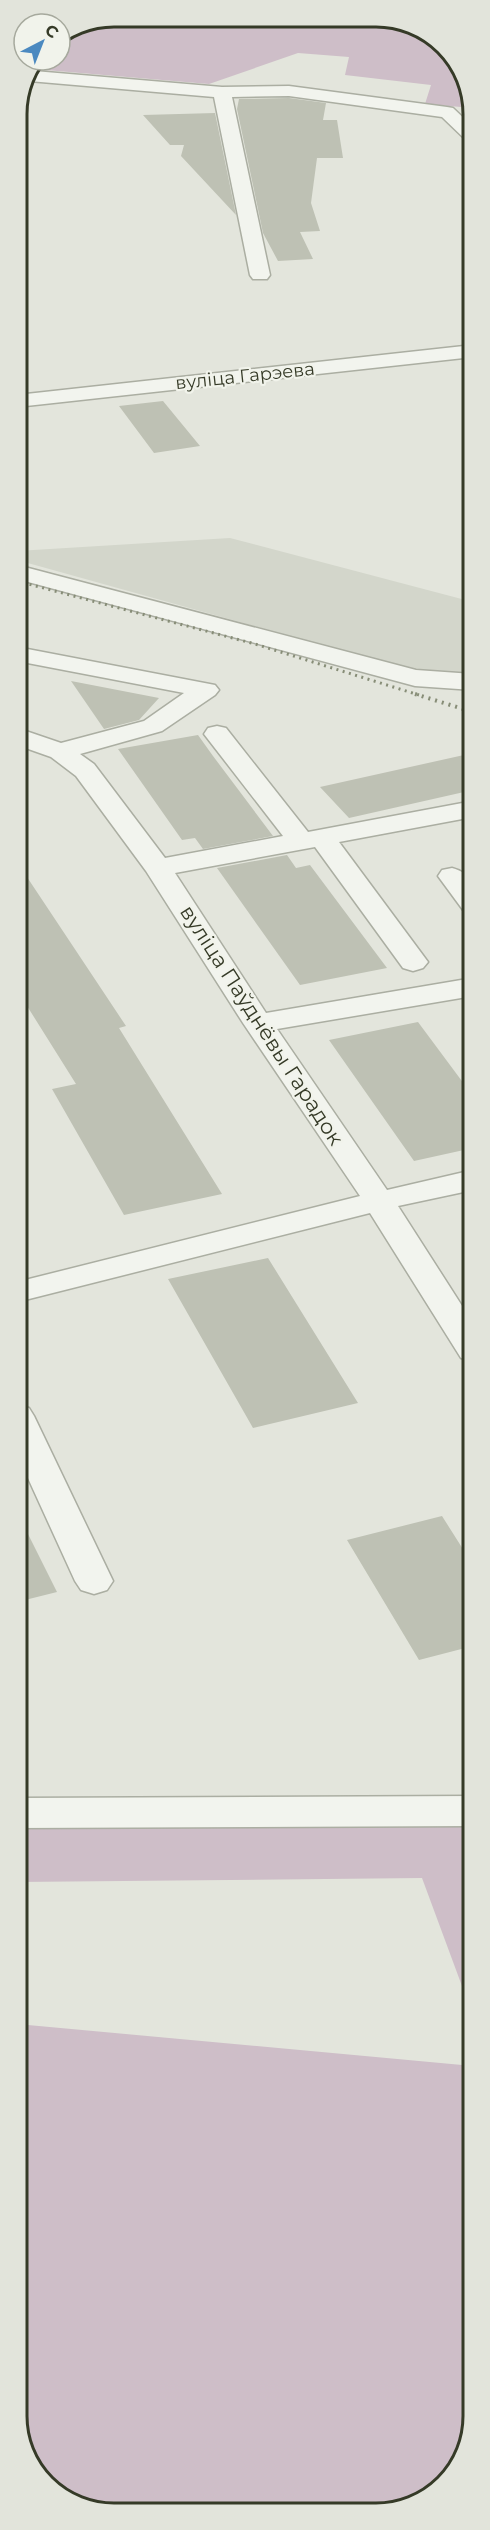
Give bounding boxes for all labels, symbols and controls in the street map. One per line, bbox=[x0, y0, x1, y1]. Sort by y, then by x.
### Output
north arrow bbox=[12, 12, 72, 72]
text: С bbox=[41, 20, 63, 42]
street label: вуліца Гарэева bbox=[174, 358, 316, 394]
street label: вуліца Паўднёвы Гарадок bbox=[175, 900, 349, 1150]

